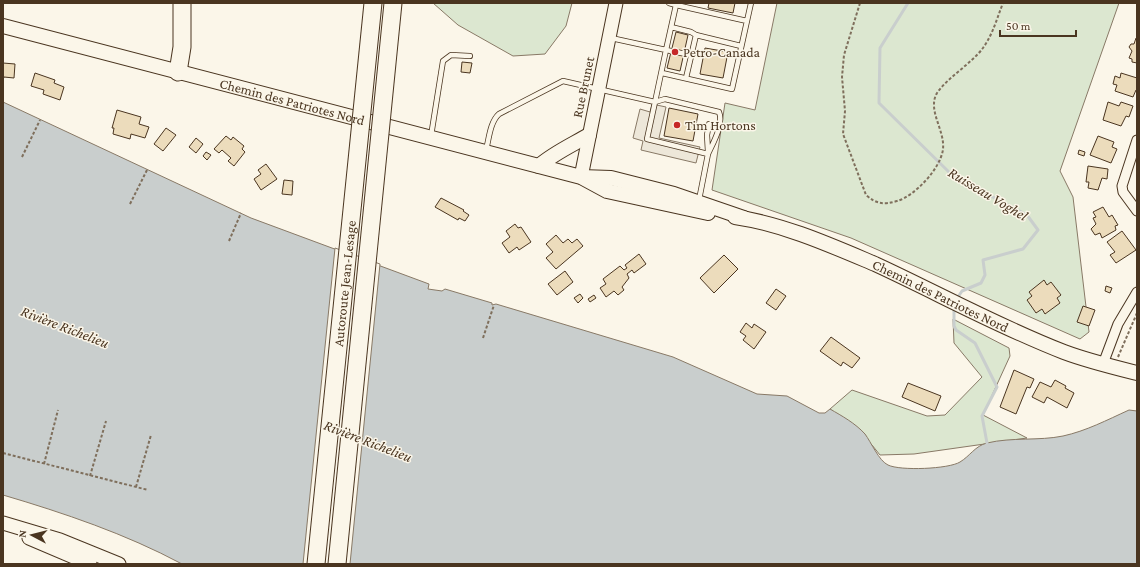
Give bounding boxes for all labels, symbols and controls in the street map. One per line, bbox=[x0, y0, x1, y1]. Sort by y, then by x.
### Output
scale bar bbox=[1000, 12, 1076, 38]
text: 50 m bbox=[1006, 19, 1031, 33]
place label: Petro-Canada bbox=[683, 44, 761, 60]
marker: Petro-Canada bbox=[670, 47, 680, 57]
street label: Rue Brunet bbox=[569, 55, 597, 119]
street label: Chemin des Patriotes Nord bbox=[218, 75, 367, 128]
place label: Tim Hortons bbox=[685, 117, 756, 133]
marker: Tim Hortons bbox=[672, 120, 682, 130]
water label: Ruisseau Voghel bbox=[945, 164, 1031, 225]
street label: Autoroute Jean-Lesage bbox=[330, 220, 359, 347]
street label: Chemin des Patriotes Nord bbox=[870, 256, 1012, 336]
water label: Rivière Richelieu bbox=[19, 303, 112, 351]
water label: Rivière Richelieu bbox=[322, 417, 415, 465]
north arrow bbox=[12, 515, 52, 555]
text: N bbox=[16, 529, 29, 538]

